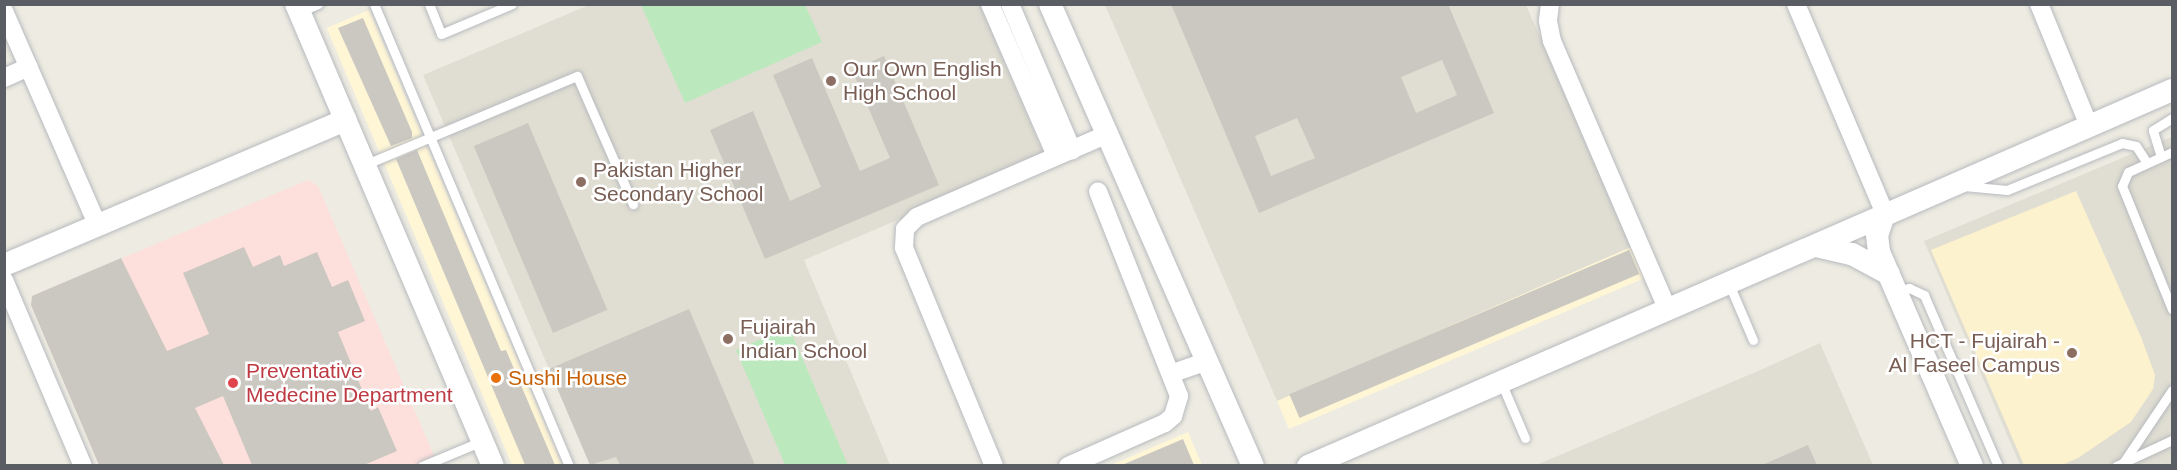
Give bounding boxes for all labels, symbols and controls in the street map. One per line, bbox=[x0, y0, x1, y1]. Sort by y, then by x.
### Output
place label: Our Own English High School bbox=[843, 56, 1002, 106]
marker: Our Own English High School bbox=[824, 74, 838, 88]
place label: Pakistan Higher Secondary School bbox=[593, 157, 763, 207]
marker: Pakistan Higher Secondary School bbox=[574, 175, 588, 189]
place label: Fujairah Indian School bbox=[740, 314, 867, 364]
place label: HCT - Fujairah - Al Faseel Campus bbox=[1888, 328, 2060, 378]
marker: Fujairah Indian School bbox=[721, 332, 735, 346]
marker: HCT - Fujairah - Al Faseel Campus bbox=[2065, 346, 2079, 360]
place label: Preventative Medecine Department bbox=[246, 358, 453, 408]
place label: Sushi House bbox=[508, 365, 627, 391]
marker: Sushi House bbox=[489, 371, 503, 385]
marker: Preventative Medecine Department bbox=[224, 374, 242, 392]

